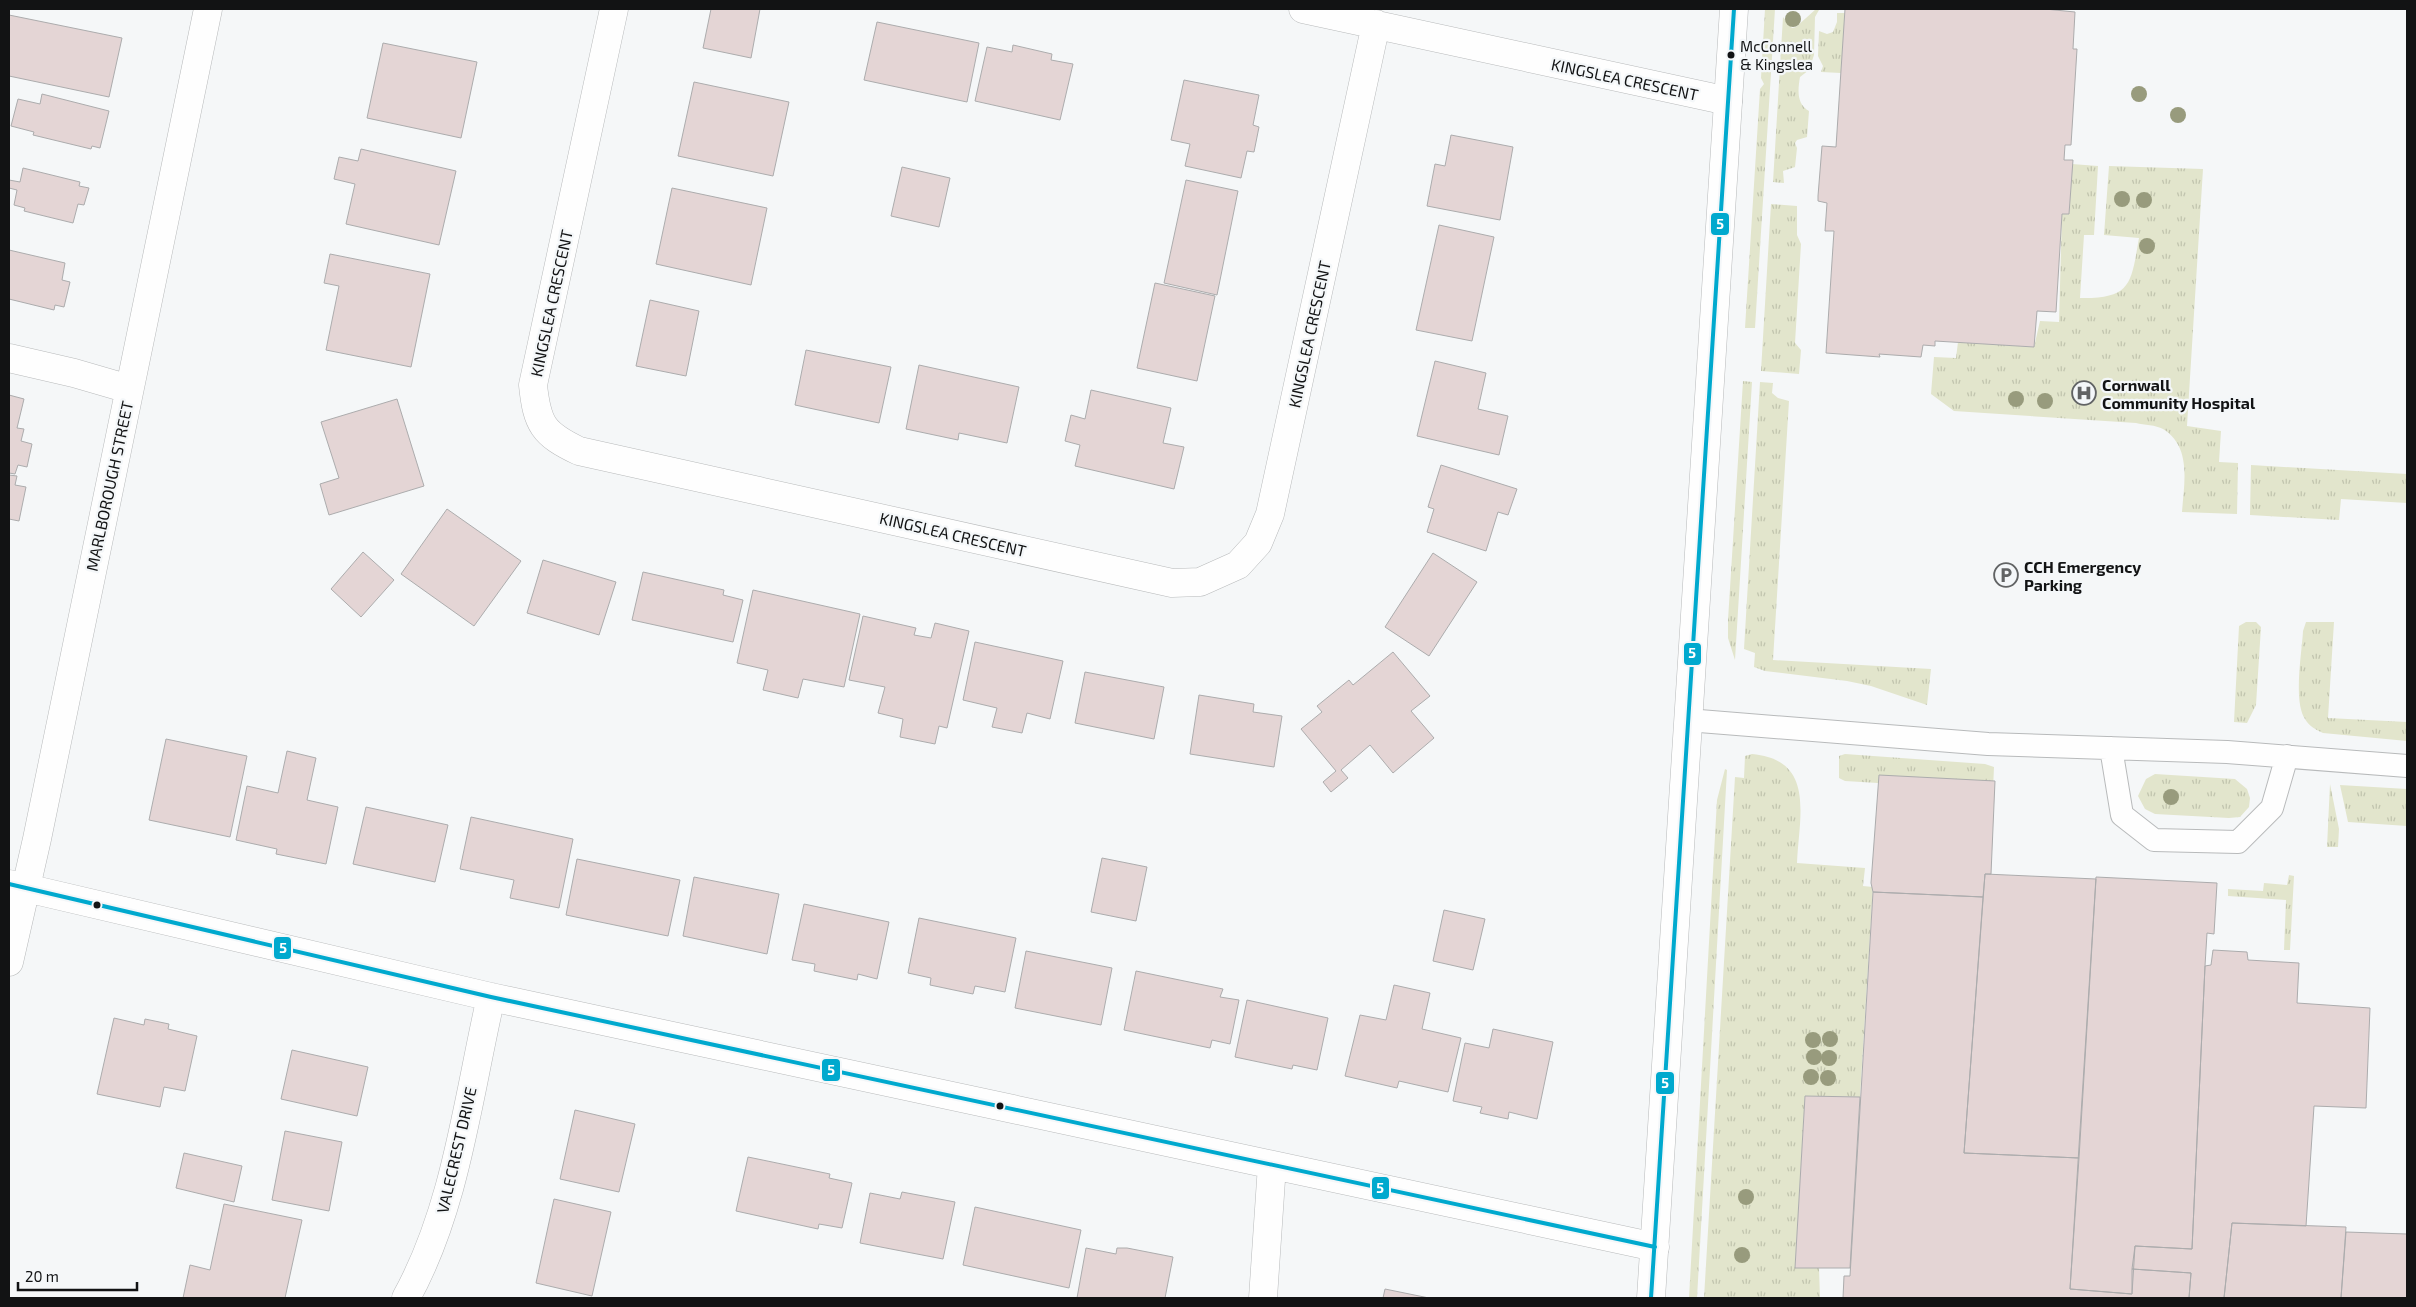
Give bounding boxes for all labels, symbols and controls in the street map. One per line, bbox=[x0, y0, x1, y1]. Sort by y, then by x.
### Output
place label: McConnell & Kingslea bbox=[1740, 37, 1813, 73]
marker: McConnell & Kingslea bbox=[1726, 50, 1736, 60]
street label: KINGSLEA CRESCENT bbox=[1550, 54, 1700, 104]
line badge: 5 bbox=[1710, 212, 1730, 236]
text: 5 bbox=[1716, 215, 1724, 232]
street label: KINGSLEA CRESCENT bbox=[526, 228, 576, 378]
street label: KINGSLEA CRESCENT bbox=[1284, 259, 1334, 409]
place label: Cornwall Community Hospital bbox=[2102, 375, 2256, 413]
hospital icon: Cornwall Community Hospital bbox=[2071, 380, 2097, 406]
street label: MARLBOROUGH STREET bbox=[82, 399, 136, 573]
street label: KINGSLEA CRESCENT bbox=[878, 508, 1028, 560]
place label: CCH Emergency Parking bbox=[2024, 557, 2141, 594]
parking icon: CCH Emergency Parking bbox=[1993, 562, 2019, 588]
line badge: 5 bbox=[1683, 642, 1702, 666]
text: 5 bbox=[1688, 644, 1696, 661]
unlabelled marker bbox=[92, 900, 102, 910]
line badge: 5 bbox=[273, 936, 292, 960]
text: 5 bbox=[279, 939, 287, 956]
line badge: 5 bbox=[821, 1058, 841, 1082]
text: 5 bbox=[827, 1061, 835, 1078]
line badge: 5 bbox=[1655, 1071, 1675, 1095]
text: 5 bbox=[1661, 1074, 1669, 1091]
street label: VALECREST DRIVE bbox=[432, 1085, 480, 1215]
unlabelled marker bbox=[995, 1101, 1005, 1111]
line badge: 5 bbox=[1371, 1176, 1390, 1200]
text: 5 bbox=[1376, 1179, 1384, 1196]
scale bar bbox=[18, 1260, 136, 1292]
text: 20 m bbox=[25, 1267, 59, 1285]

